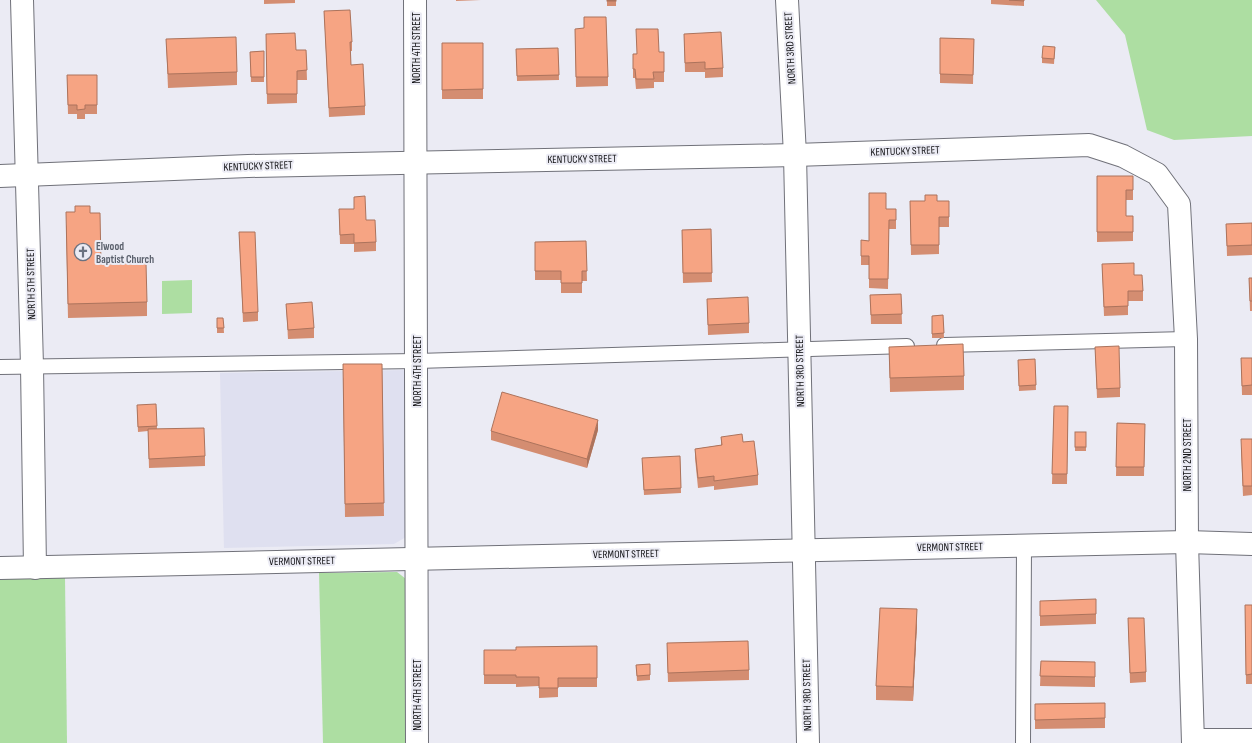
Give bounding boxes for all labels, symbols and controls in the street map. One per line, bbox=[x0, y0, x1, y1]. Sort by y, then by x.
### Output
street label: NORTH 3RD STREET bbox=[782, 11, 798, 84]
street label: NORTH 4TH STREET bbox=[410, 12, 423, 84]
street label: KENTUCKY STREET bbox=[870, 143, 940, 159]
street label: KENTUCKY STREET bbox=[547, 152, 617, 166]
street label: KENTUCKY STREET bbox=[223, 158, 293, 174]
place label: Elwood Baptist Church bbox=[96, 240, 154, 266]
church icon: Elwood Baptist Church bbox=[73, 242, 93, 262]
street label: NORTH 5TH STREET bbox=[24, 248, 38, 320]
street label: NORTH 3RD STREET bbox=[793, 334, 807, 407]
street label: NORTH 4TH STREET bbox=[411, 335, 424, 407]
street label: NORTH 2ND STREET bbox=[1181, 418, 1194, 491]
street label: VERMONT STREET bbox=[917, 540, 984, 554]
street label: VERMONT STREET bbox=[593, 547, 660, 561]
street label: VERMONT STREET bbox=[269, 554, 336, 568]
street label: NORTH 3RD STREET bbox=[800, 658, 814, 731]
street label: NORTH 4TH STREET bbox=[411, 659, 424, 731]

